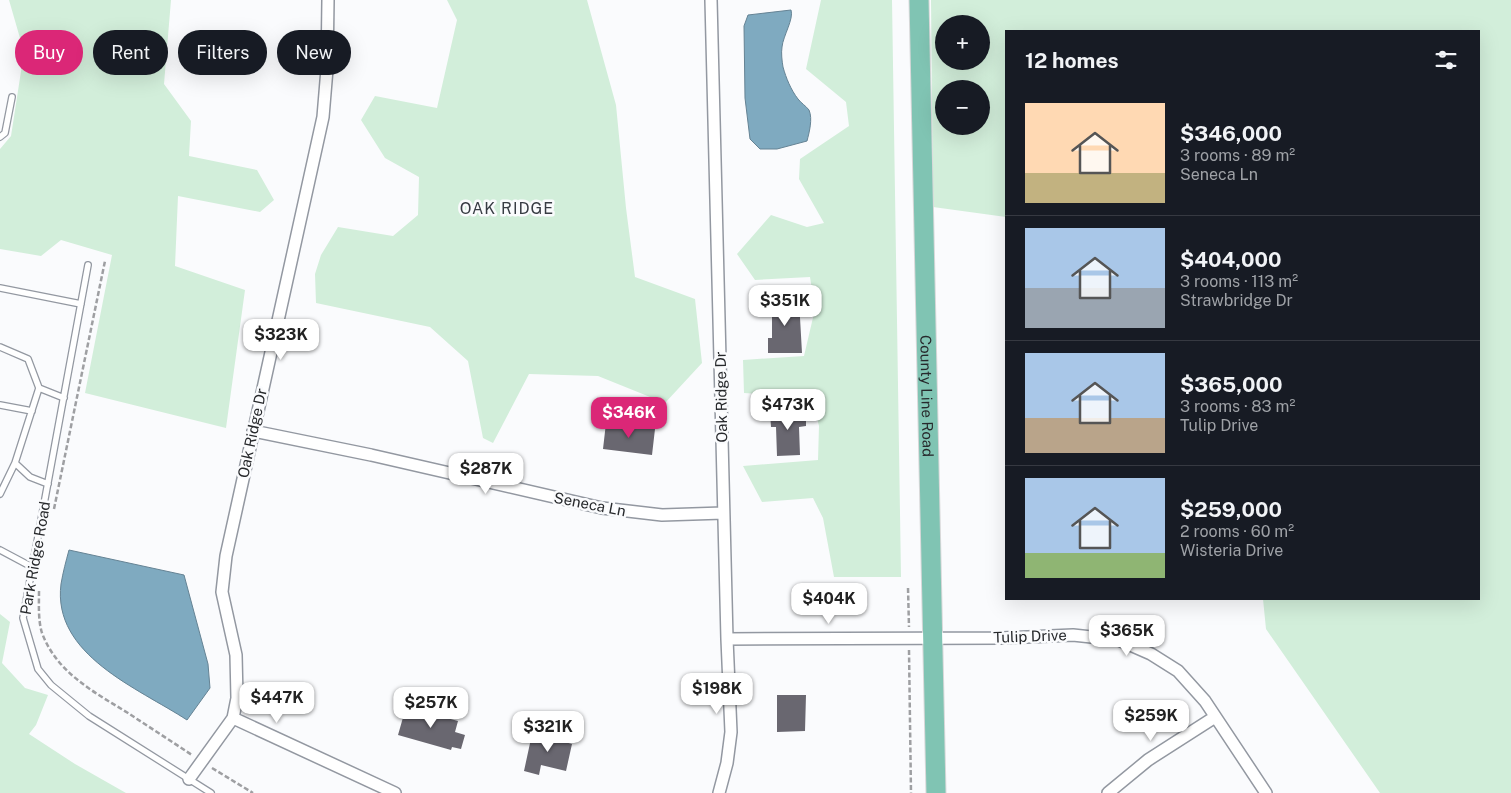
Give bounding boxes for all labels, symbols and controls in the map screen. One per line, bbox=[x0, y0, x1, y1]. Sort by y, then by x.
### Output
map controls bbox=[935, 15, 990, 135]
button: + bbox=[935, 15, 990, 70]
chip: Buy bbox=[15, 30, 83, 75]
chip: Rent bbox=[93, 30, 168, 75]
chip: Filters bbox=[178, 30, 267, 75]
chip: New bbox=[277, 30, 351, 75]
icon: filters bbox=[1432, 46, 1460, 74]
text: 12 homes bbox=[1025, 48, 1119, 73]
button: − bbox=[935, 80, 990, 135]
text: $346,000 bbox=[1180, 121, 1282, 146]
icon: home bbox=[1065, 123, 1125, 183]
text: 3 rooms · 89 m² bbox=[1180, 146, 1295, 165]
text: Seneca Ln bbox=[1180, 165, 1258, 184]
district label: OAK RIDGE bbox=[460, 199, 554, 218]
text: $404,000 bbox=[1180, 247, 1282, 272]
icon: home bbox=[1065, 248, 1125, 308]
text: 3 rooms · 113 m² bbox=[1180, 272, 1298, 291]
pin: $351K bbox=[750, 284, 820, 327]
text: $351K bbox=[760, 291, 810, 310]
text: Strawbridge Dr bbox=[1180, 291, 1293, 310]
pin: $323K bbox=[246, 318, 316, 361]
text: $323K bbox=[254, 325, 308, 344]
street label: County Line Road bbox=[918, 335, 937, 457]
street label: Oak Ridge Dr bbox=[712, 351, 730, 443]
text: $365,000 bbox=[1180, 372, 1283, 397]
icon: home bbox=[1065, 373, 1125, 433]
street label: Oak Ridge Dr bbox=[234, 386, 270, 479]
pin: $473K bbox=[753, 388, 823, 431]
text: $473K bbox=[761, 395, 815, 414]
pin: $346K bbox=[594, 396, 664, 439]
text: 3 rooms · 83 m² bbox=[1180, 397, 1295, 416]
text: $346K bbox=[602, 403, 656, 422]
text: Tulip Drive bbox=[1180, 416, 1258, 435]
pin: $287K bbox=[451, 452, 521, 495]
text: $287K bbox=[459, 459, 513, 478]
street label: Seneca Ln bbox=[553, 489, 627, 519]
text: $259,000 bbox=[1180, 497, 1282, 522]
icon: home bbox=[1065, 498, 1125, 558]
street label: Park Ridge Road bbox=[17, 500, 53, 616]
text: 2 rooms · 60 m² bbox=[1180, 522, 1294, 541]
text: Wisteria Drive bbox=[1180, 541, 1283, 560]
pin: $404K bbox=[794, 582, 864, 625]
text: $404K bbox=[802, 589, 856, 608]
pin: $365K bbox=[1092, 614, 1162, 657]
text: $365K bbox=[1100, 621, 1154, 640]
street label: Tulip Drive bbox=[993, 626, 1067, 646]
pin: $198K bbox=[682, 672, 752, 715]
text: $198K bbox=[692, 679, 742, 698]
pin: $447K bbox=[242, 682, 312, 724]
pin: $257K bbox=[396, 686, 466, 729]
text: $447K bbox=[250, 688, 304, 707]
text: $257K bbox=[404, 693, 458, 712]
pin: $259K bbox=[1116, 700, 1186, 742]
text: $259K bbox=[1124, 706, 1178, 725]
pin: $321K bbox=[513, 710, 583, 753]
text: $321K bbox=[523, 717, 573, 736]

